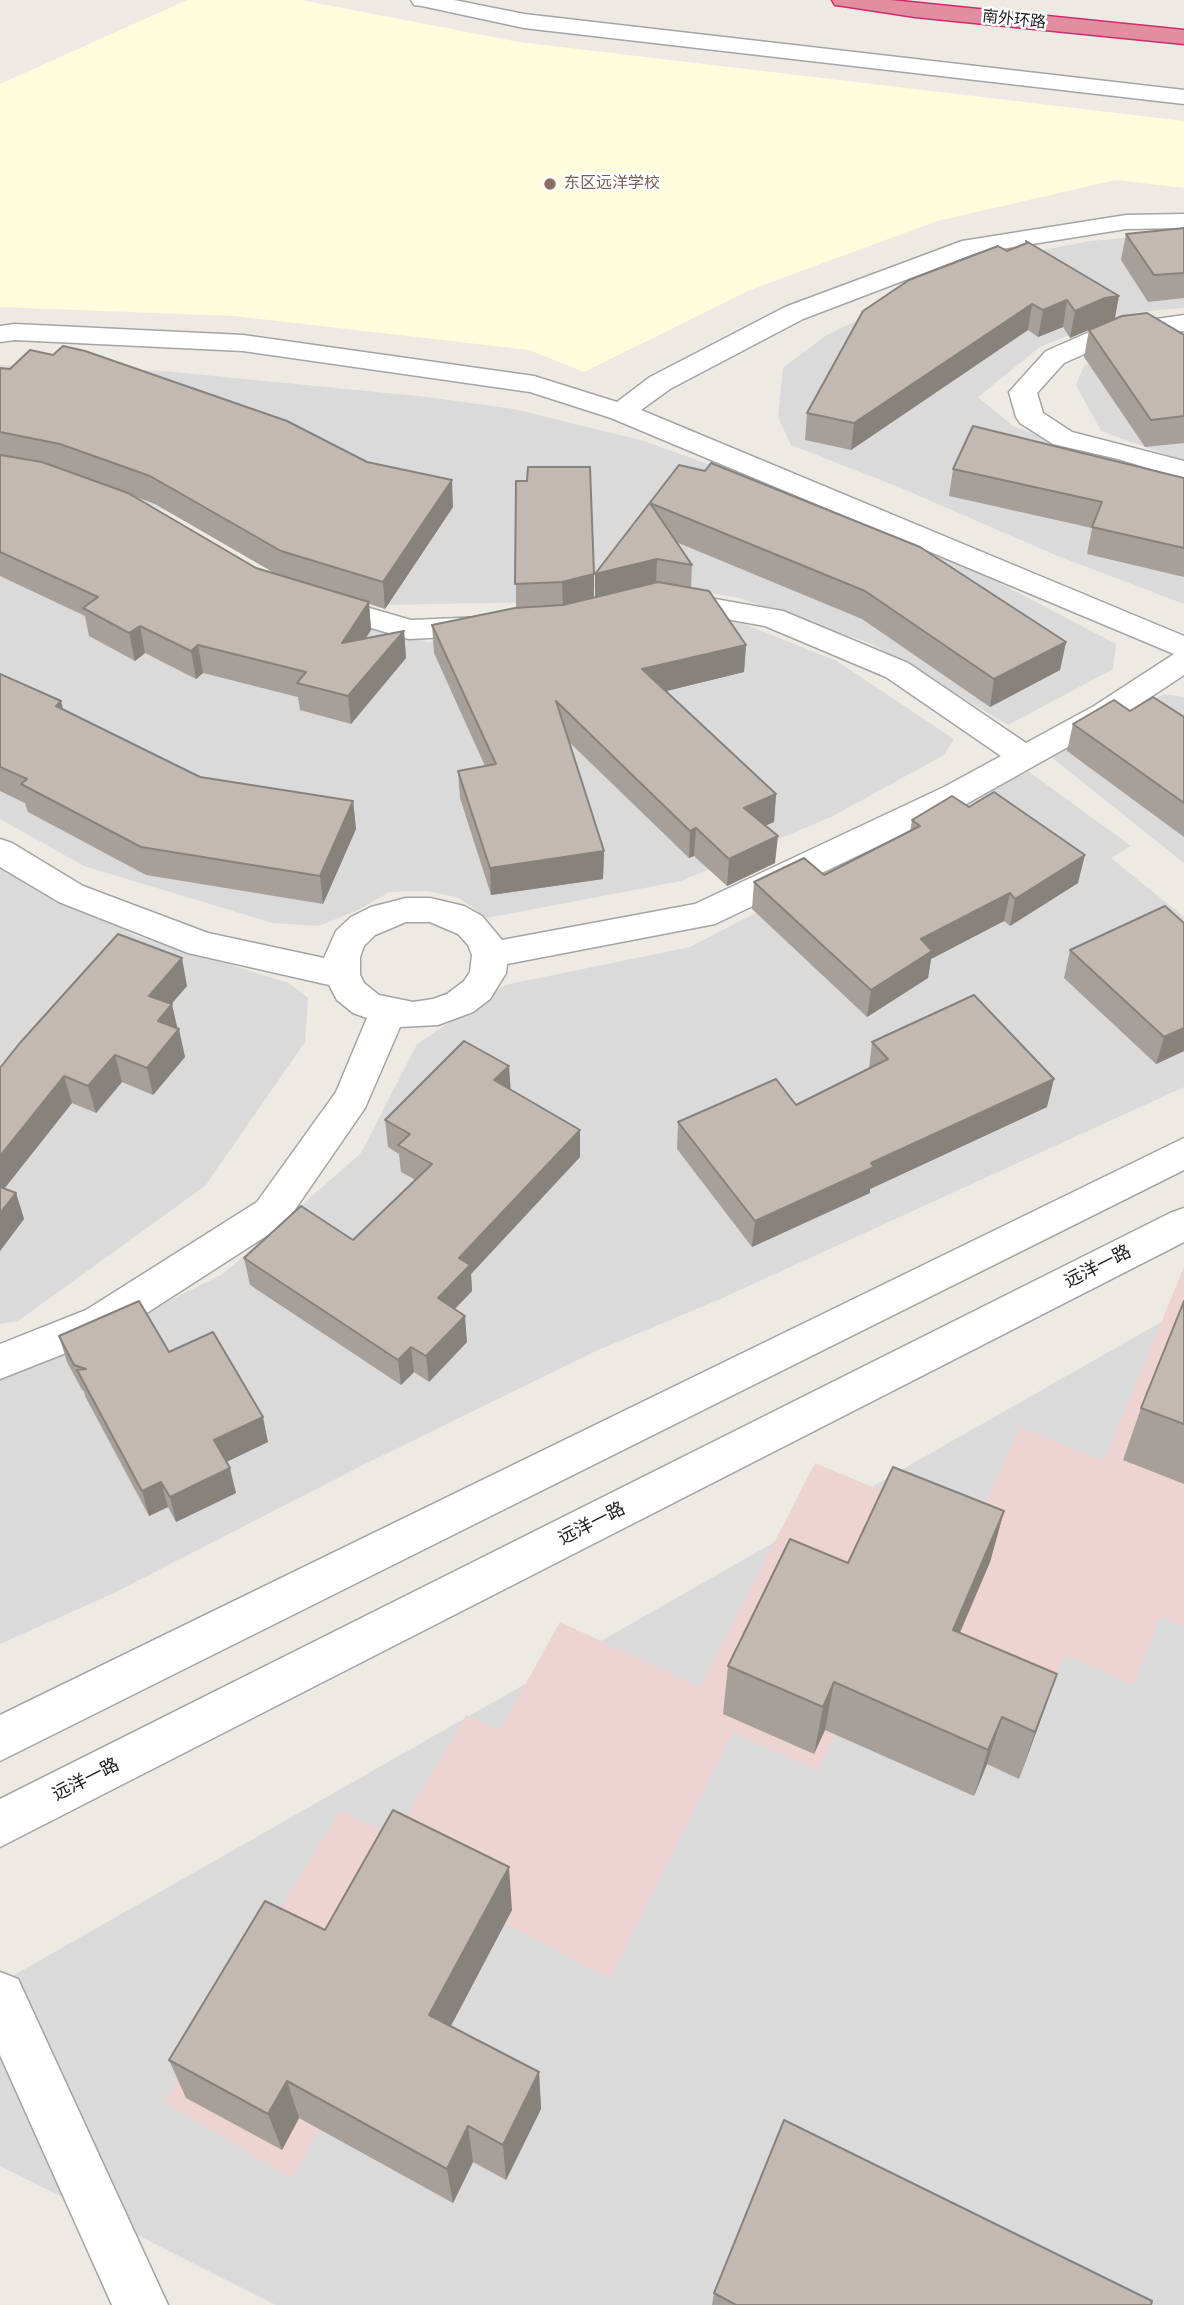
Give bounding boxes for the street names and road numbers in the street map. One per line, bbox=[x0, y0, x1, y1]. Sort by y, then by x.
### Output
street label: 南外环路 bbox=[981, 7, 1047, 33]
street label: 远洋一路 bbox=[1061, 1241, 1135, 1293]
street label: 远洋一路 bbox=[555, 1498, 629, 1550]
street label: 远洋一路 bbox=[49, 1754, 123, 1806]

